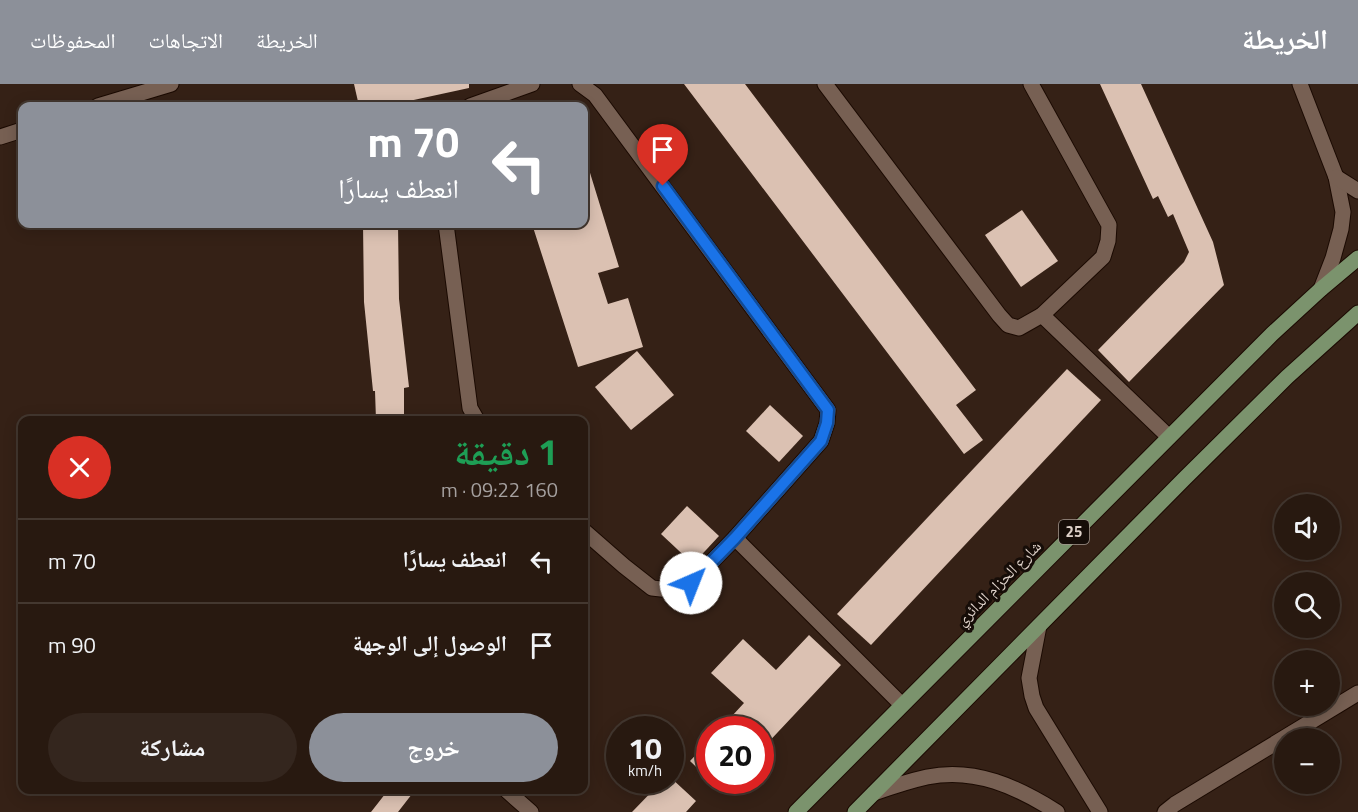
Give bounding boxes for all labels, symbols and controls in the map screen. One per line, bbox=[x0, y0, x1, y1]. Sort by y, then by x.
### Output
text: الخريطة bbox=[1242, 17, 1328, 60]
text: المحفوظات bbox=[30, 24, 115, 56]
text: الاتجاهات bbox=[148, 24, 223, 56]
text: الخريطة bbox=[256, 24, 318, 56]
text: 70 m bbox=[367, 109, 459, 173]
pin bbox=[637, 124, 688, 186]
icon: left bbox=[480, 126, 558, 204]
icon: arrive bbox=[646, 133, 679, 166]
text: انعطف يسارًا bbox=[338, 167, 459, 208]
text: 1 دقيقة bbox=[454, 424, 558, 479]
button: close bbox=[48, 436, 111, 499]
text: 160 m · 09:22 bbox=[441, 474, 558, 505]
map controls bbox=[1274, 494, 1340, 794]
button: sound bbox=[1274, 494, 1340, 560]
road number: 25 bbox=[1059, 520, 1089, 544]
street label: شارع الحزام الدائري bbox=[950, 535, 1047, 632]
text: انعطف يسارًا bbox=[402, 542, 507, 576]
text: 70 m bbox=[48, 544, 96, 578]
icon: left bbox=[525, 545, 558, 578]
position arrow bbox=[659, 551, 723, 615]
button: search bbox=[1274, 572, 1340, 638]
text: الوصول إلى الوجهة bbox=[353, 626, 507, 660]
text: 90 m bbox=[48, 628, 96, 662]
icon: arrive bbox=[525, 629, 558, 662]
button: + bbox=[1274, 650, 1340, 716]
button: مشاركة bbox=[48, 713, 297, 782]
button: خروج bbox=[309, 713, 558, 782]
speed limit sign: 20 bbox=[696, 716, 774, 794]
text: 10 bbox=[628, 725, 662, 771]
button: − bbox=[1274, 728, 1340, 794]
text: km/h bbox=[628, 759, 662, 782]

